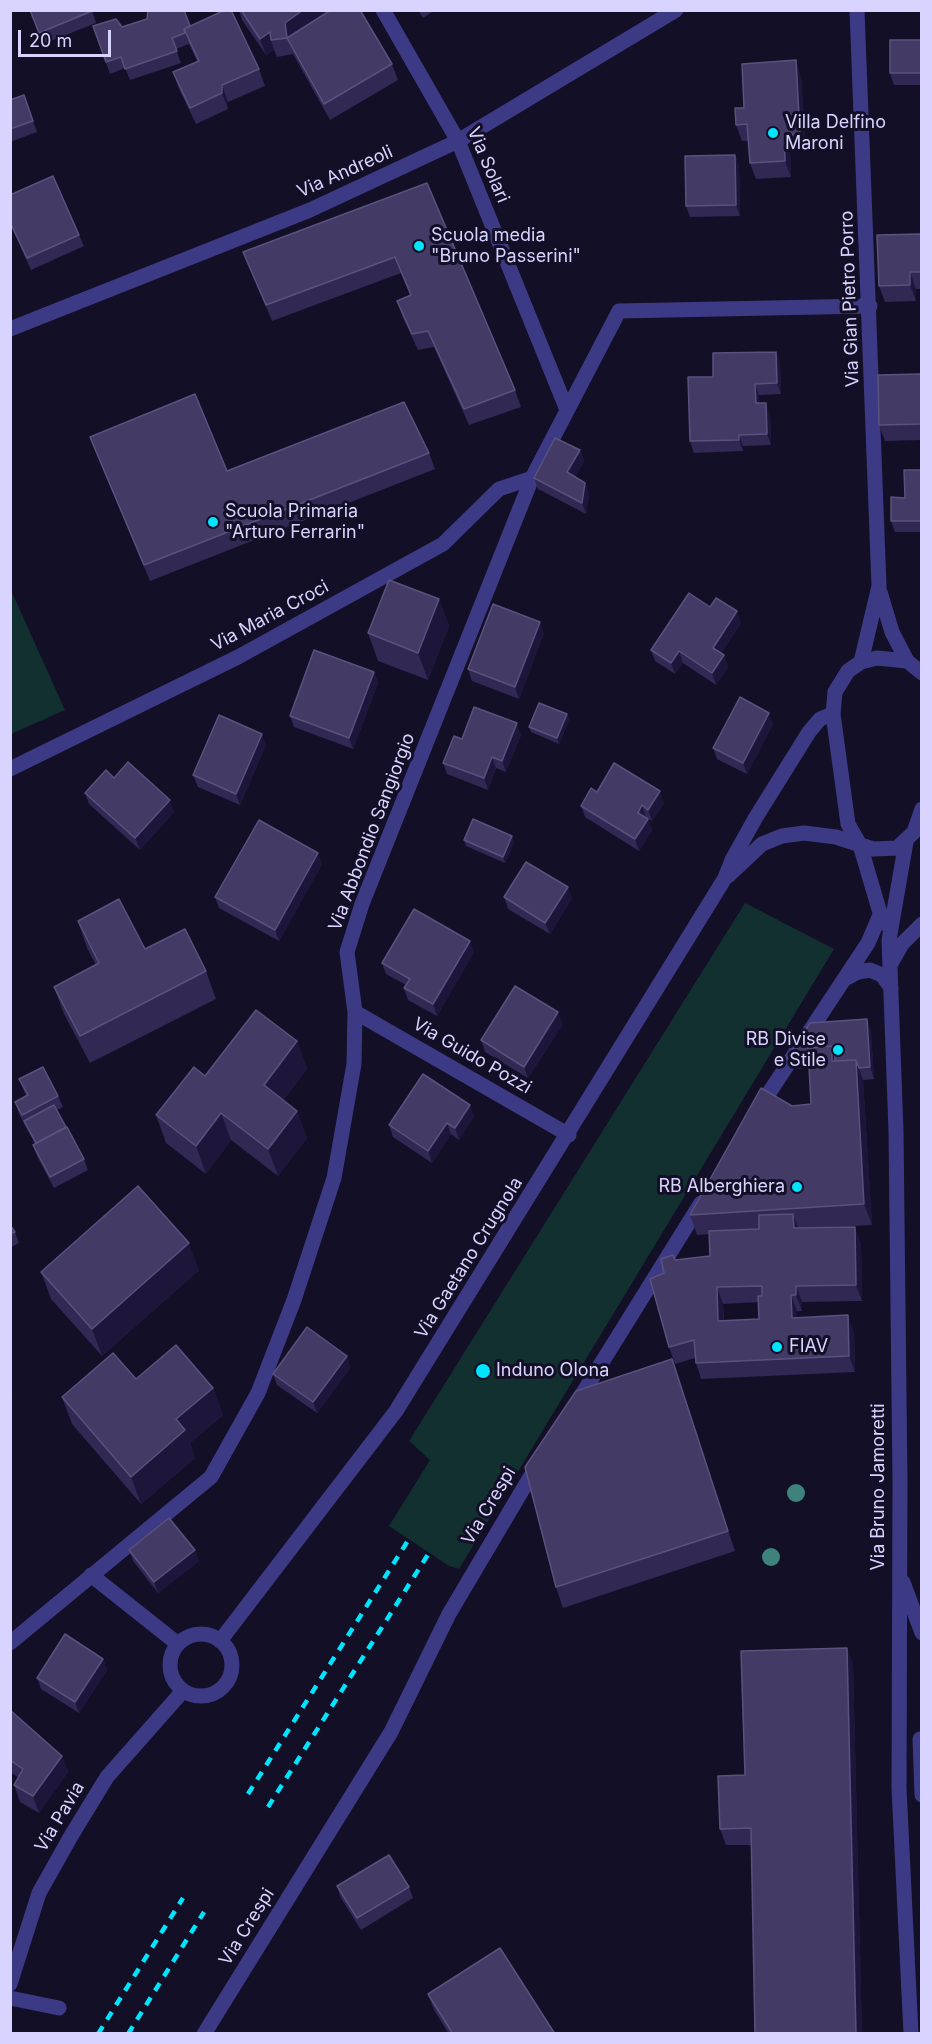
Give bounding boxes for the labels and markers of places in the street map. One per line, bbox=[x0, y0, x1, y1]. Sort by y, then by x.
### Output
place label: Villa Delfino Maroni bbox=[785, 112, 886, 154]
marker: Villa Delfino Maroni bbox=[766, 126, 780, 140]
place label: Scuola media "Bruno Passerini" bbox=[431, 225, 581, 268]
marker: Scuola media "Bruno Passerini" bbox=[412, 239, 426, 253]
place label: Scuola Primaria "Arturo Ferrarin" bbox=[225, 501, 365, 544]
marker: Scuola Primaria "Arturo Ferrarin" bbox=[206, 515, 220, 529]
place label: RB Divise e Stile bbox=[746, 1029, 826, 1072]
marker: RB Divise e Stile bbox=[831, 1043, 845, 1057]
place label: RB Alberghiera bbox=[658, 1176, 785, 1198]
marker: RB Alberghiera bbox=[790, 1180, 804, 1194]
place label: FIAV bbox=[789, 1336, 828, 1358]
marker: FIAV bbox=[770, 1340, 784, 1354]
place label: Induno Olona bbox=[496, 1360, 609, 1382]
marker: Induno Olona bbox=[474, 1362, 492, 1380]

